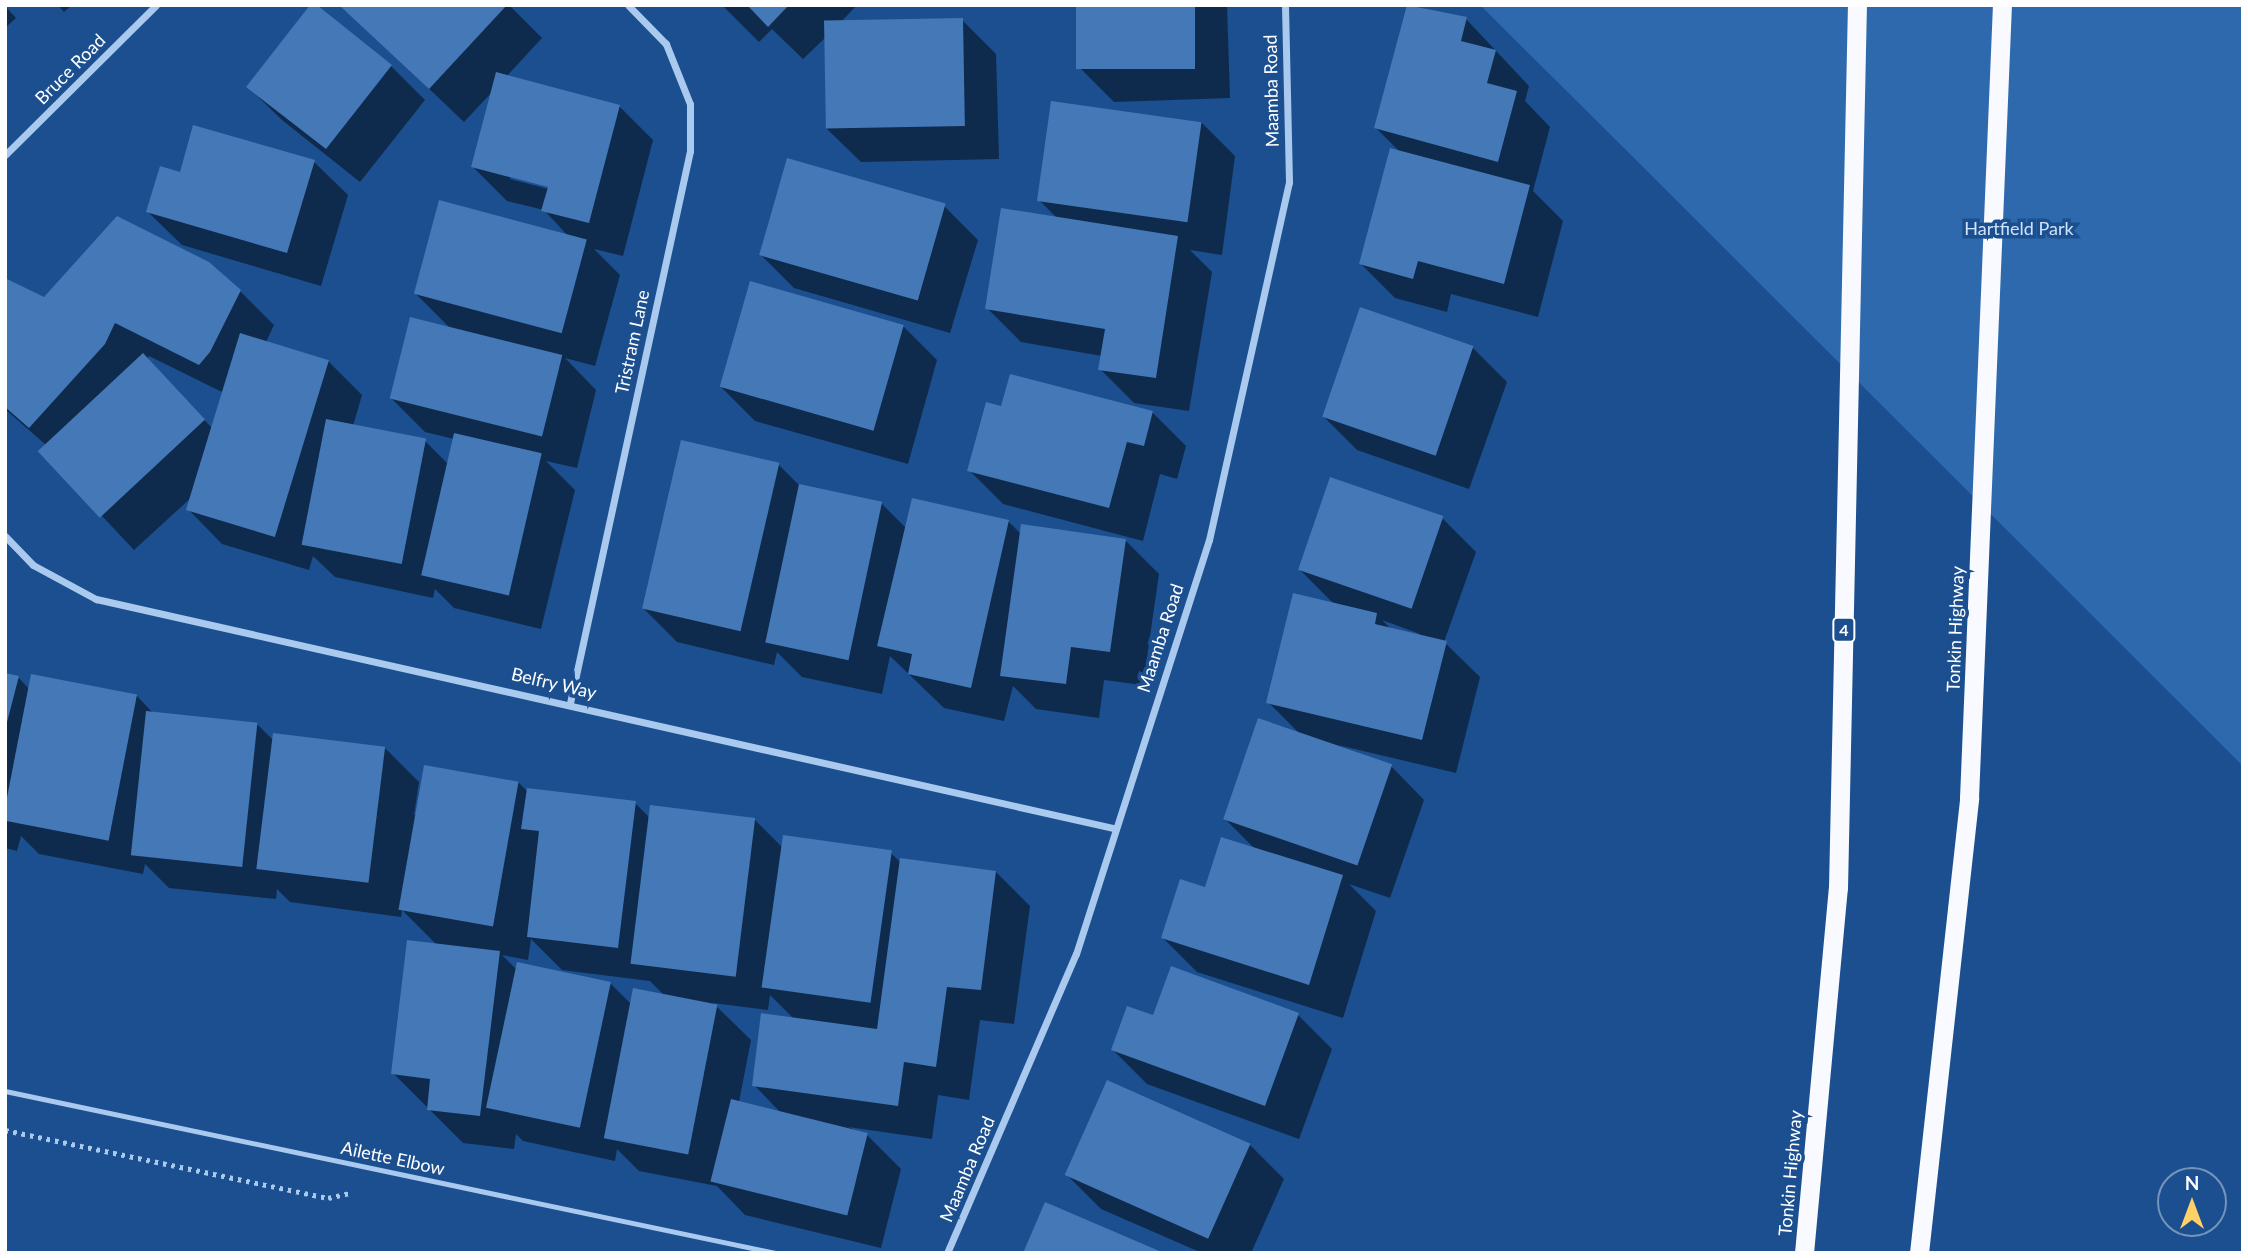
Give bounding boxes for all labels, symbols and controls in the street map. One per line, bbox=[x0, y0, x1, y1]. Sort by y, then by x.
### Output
street label: Bruce Road bbox=[30, 29, 110, 109]
street label: Maamba Road bbox=[1259, 34, 1283, 148]
park label: Hartfield Park bbox=[1964, 217, 2074, 239]
street label: Tristram Lane bbox=[610, 288, 654, 396]
street label: Tonkin Highway bbox=[1942, 566, 1968, 692]
street label: Maamba Road bbox=[1132, 581, 1188, 695]
road number: 4 bbox=[1832, 618, 1856, 642]
street label: Belfry Way bbox=[509, 663, 599, 703]
street label: Tonkin Highway bbox=[1774, 1109, 1806, 1237]
street label: Maamba Road bbox=[935, 1113, 999, 1225]
street label: Ailette Elbow bbox=[339, 1136, 447, 1180]
north arrow bbox=[2157, 1167, 2227, 1237]
text: N bbox=[2185, 1171, 2199, 1194]

